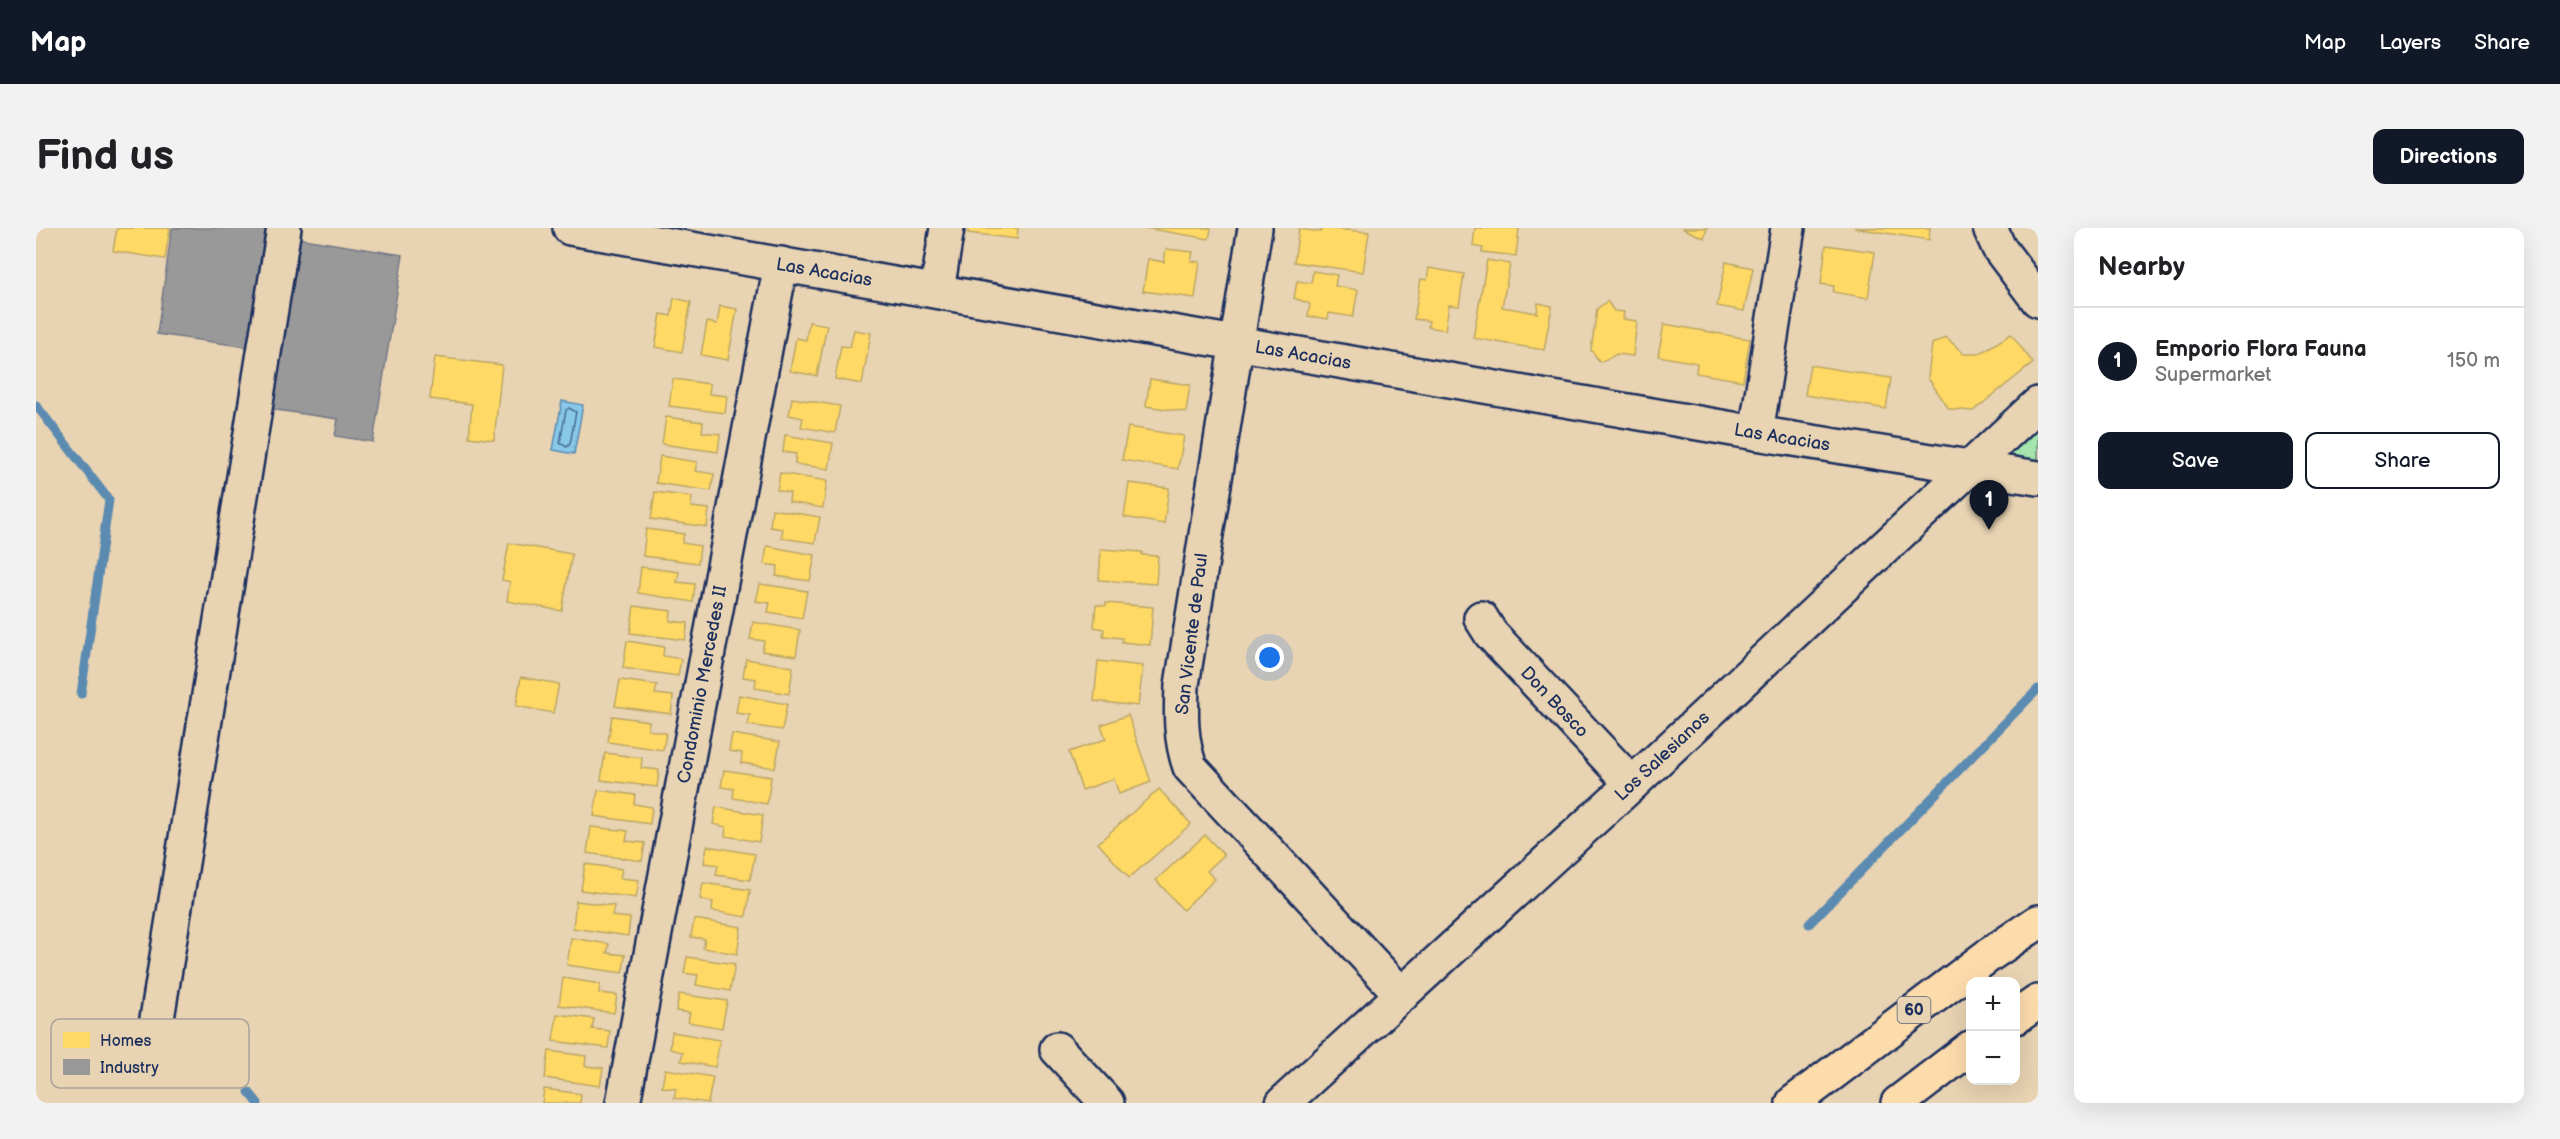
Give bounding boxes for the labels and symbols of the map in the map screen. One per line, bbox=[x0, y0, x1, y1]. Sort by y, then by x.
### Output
street label: Las Acacias bbox=[775, 253, 874, 291]
street label: Las Acacias bbox=[1253, 336, 1353, 373]
street label: Las Acacias bbox=[1732, 419, 1832, 455]
pin: 1 bbox=[1970, 480, 2008, 530]
street label: San Vicente de Paul bbox=[1172, 552, 1212, 716]
street label: Condominio Mercedes II bbox=[673, 584, 731, 785]
your location bbox=[1255, 643, 1284, 672]
street label: Don Bosco bbox=[1517, 662, 1593, 742]
street label: Los Salesianos bbox=[1610, 707, 1714, 805]
road number: 60 bbox=[1898, 997, 1930, 1023]
legend bbox=[51, 1019, 249, 1088]
text: Homes bbox=[100, 1032, 152, 1051]
text: Industry bbox=[100, 1059, 159, 1078]

